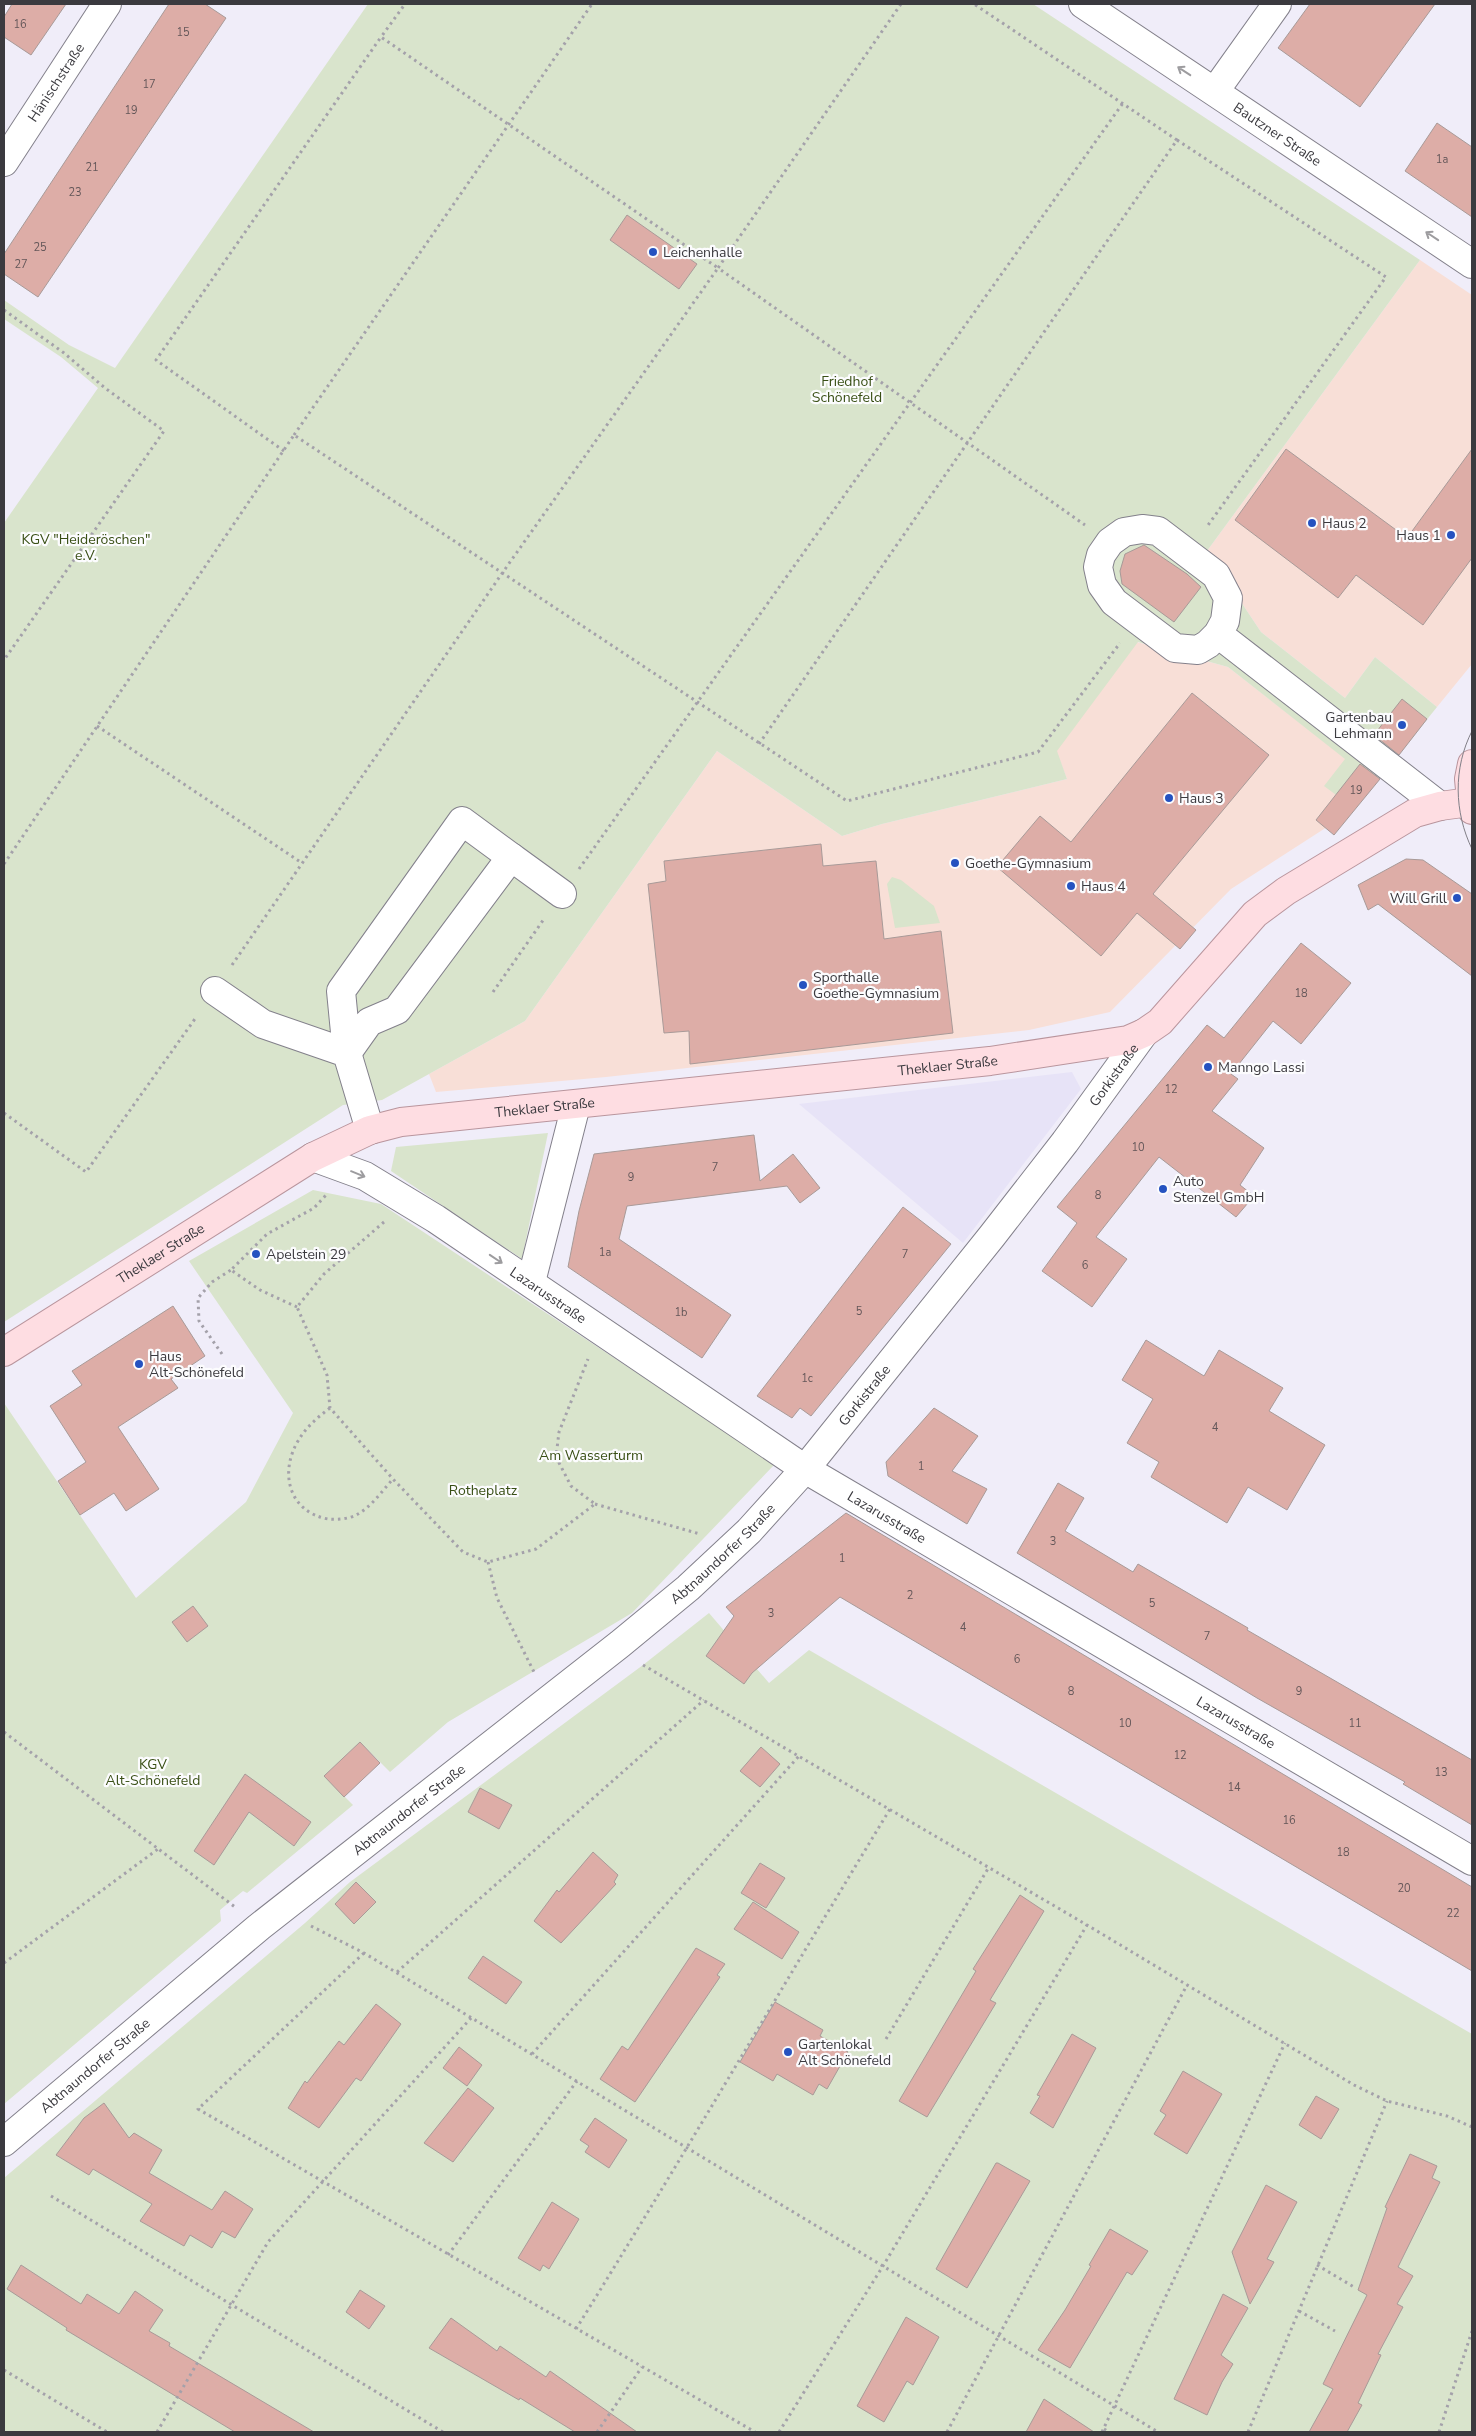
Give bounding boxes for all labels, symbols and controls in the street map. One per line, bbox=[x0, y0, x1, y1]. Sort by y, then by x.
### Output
house number: 16 bbox=[13, 17, 27, 32]
house number: 15 bbox=[176, 25, 190, 40]
street label: Hänischstraße bbox=[24, 40, 89, 126]
one-way arrow bbox=[1177, 65, 1191, 75]
house number: 17 bbox=[142, 77, 156, 92]
street label: Bautzner Straße bbox=[1230, 98, 1325, 171]
house number: 19 bbox=[124, 103, 138, 118]
house number: 1a bbox=[1436, 152, 1448, 167]
house number: 21 bbox=[85, 160, 99, 175]
house number: 23 bbox=[68, 185, 82, 200]
one-way arrow bbox=[1425, 231, 1439, 241]
house number: 25 bbox=[33, 240, 47, 255]
place label: Leichenhalle bbox=[663, 243, 742, 262]
marker: Leichenhalle bbox=[647, 246, 659, 258]
house number: 27 bbox=[14, 257, 28, 272]
park label: Friedhof Schönefeld bbox=[812, 372, 882, 407]
place label: Haus 2 bbox=[1322, 514, 1367, 533]
marker: Haus 2 bbox=[1306, 517, 1318, 529]
place label: Haus 1 bbox=[1396, 526, 1441, 545]
marker: Haus 1 bbox=[1445, 529, 1457, 541]
park label: KGV "Heideröschen" e.V. bbox=[22, 530, 150, 565]
place label: Gartenbau Lehmann bbox=[1325, 708, 1392, 743]
marker: Gartenbau Lehmann bbox=[1396, 719, 1408, 731]
house number: 19 bbox=[1349, 783, 1363, 798]
place label: Haus 3 bbox=[1179, 789, 1224, 808]
marker: Haus 3 bbox=[1163, 792, 1175, 804]
place label: Goethe-Gymnasium bbox=[965, 854, 1091, 873]
marker: Goethe-Gymnasium bbox=[949, 857, 961, 869]
place label: Haus 4 bbox=[1081, 877, 1126, 896]
marker: Haus 4 bbox=[1065, 880, 1077, 892]
place label: Will Grill bbox=[1390, 889, 1448, 908]
marker: Will Grill bbox=[1451, 892, 1463, 904]
place label: Sporthalle Goethe-Gymnasium bbox=[813, 968, 939, 1003]
marker: Sporthalle Goethe-Gymnasium bbox=[797, 979, 809, 991]
house number: 18 bbox=[1294, 986, 1308, 1001]
street label: Gorkistraße bbox=[1085, 1040, 1143, 1110]
street label: Theklaer Straße bbox=[897, 1051, 999, 1081]
place label: Manngo Lassi bbox=[1218, 1058, 1305, 1077]
marker: Manngo Lassi bbox=[1202, 1061, 1214, 1073]
house number: 12 bbox=[1164, 1082, 1178, 1097]
street label: Theklaer Straße bbox=[494, 1093, 596, 1122]
house number: 10 bbox=[1131, 1140, 1145, 1155]
house number: 7 bbox=[712, 1160, 718, 1175]
one-way arrow bbox=[350, 1170, 365, 1179]
house number: 9 bbox=[628, 1170, 634, 1185]
place label: Auto Stenzel GmbH bbox=[1173, 1172, 1264, 1207]
marker: Auto Stenzel GmbH bbox=[1157, 1183, 1169, 1195]
house number: 8 bbox=[1095, 1188, 1102, 1203]
street label: Theklaer Straße bbox=[113, 1219, 208, 1289]
place label: Apelstein 29 bbox=[266, 1245, 346, 1264]
house number: 1a bbox=[599, 1245, 611, 1260]
house number: 7 bbox=[902, 1247, 908, 1262]
marker: Apelstein 29 bbox=[250, 1248, 262, 1260]
one-way arrow bbox=[489, 1254, 503, 1264]
house number: 6 bbox=[1082, 1258, 1089, 1273]
street label: Lazarusstraße bbox=[506, 1263, 590, 1328]
house number: 5 bbox=[856, 1304, 863, 1319]
house number: 1b bbox=[674, 1305, 688, 1320]
place label: Haus Alt-Schönefeld bbox=[149, 1347, 244, 1382]
marker: Haus Alt-Schönefeld bbox=[133, 1358, 145, 1370]
street label: Gorkistraße bbox=[834, 1361, 895, 1430]
house number: 1c bbox=[801, 1371, 813, 1386]
house number: 4 bbox=[1212, 1420, 1219, 1435]
park label: Am Wasserturm bbox=[539, 1446, 643, 1465]
house number: 1 bbox=[918, 1459, 924, 1474]
park label: Rotheplatz bbox=[449, 1481, 518, 1500]
street label: Lazarusstraße bbox=[844, 1487, 930, 1548]
street label: Abtnaundorfer Straße bbox=[666, 1500, 779, 1609]
house number: 3 bbox=[1050, 1534, 1056, 1549]
house number: 1 bbox=[839, 1551, 845, 1566]
house number: 2 bbox=[907, 1588, 913, 1603]
house number: 5 bbox=[1149, 1596, 1156, 1611]
house number: 3 bbox=[768, 1606, 774, 1621]
house number: 4 bbox=[960, 1620, 967, 1635]
house number: 7 bbox=[1204, 1629, 1210, 1644]
house number: 6 bbox=[1014, 1652, 1021, 1667]
house number: 8 bbox=[1068, 1684, 1075, 1699]
house number: 9 bbox=[1296, 1684, 1302, 1699]
street label: Lazarusstraße bbox=[1193, 1692, 1279, 1753]
house number: 10 bbox=[1118, 1716, 1132, 1731]
house number: 11 bbox=[1348, 1716, 1362, 1731]
house number: 12 bbox=[1173, 1748, 1187, 1763]
park label: KGV Alt-Schönefeld bbox=[105, 1755, 201, 1790]
street label: Abtnaundorfer Straße bbox=[349, 1760, 469, 1860]
house number: 13 bbox=[1434, 1765, 1448, 1780]
house number: 14 bbox=[1227, 1780, 1241, 1795]
house number: 16 bbox=[1282, 1813, 1296, 1828]
house number: 18 bbox=[1336, 1845, 1350, 1860]
house number: 20 bbox=[1397, 1881, 1411, 1896]
house number: 22 bbox=[1446, 1906, 1460, 1921]
street label: Abtnaundorfer Straße bbox=[36, 2014, 154, 2118]
place label: Gartenlokal Alt Schönefeld bbox=[798, 2035, 891, 2070]
marker: Gartenlokal Alt Schönefeld bbox=[782, 2046, 794, 2058]

